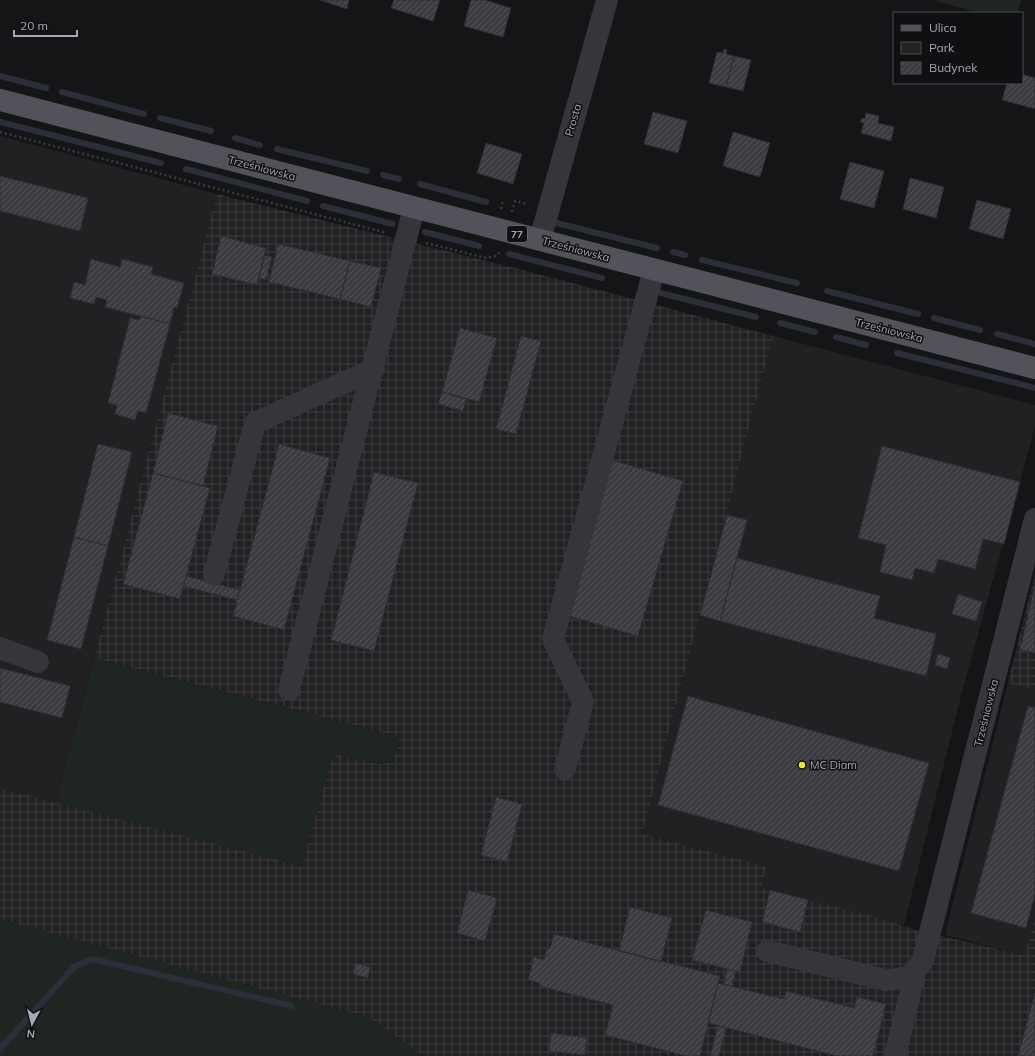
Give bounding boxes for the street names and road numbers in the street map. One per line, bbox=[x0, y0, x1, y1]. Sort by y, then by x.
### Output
street label: Prosta bbox=[562, 102, 584, 138]
street label: Trześniowska bbox=[227, 152, 297, 184]
road number: 77 bbox=[507, 226, 527, 242]
street label: Trześniowska bbox=[541, 233, 611, 265]
street label: Trześniowska bbox=[854, 315, 924, 345]
street label: Trześniowska bbox=[971, 678, 1001, 748]

